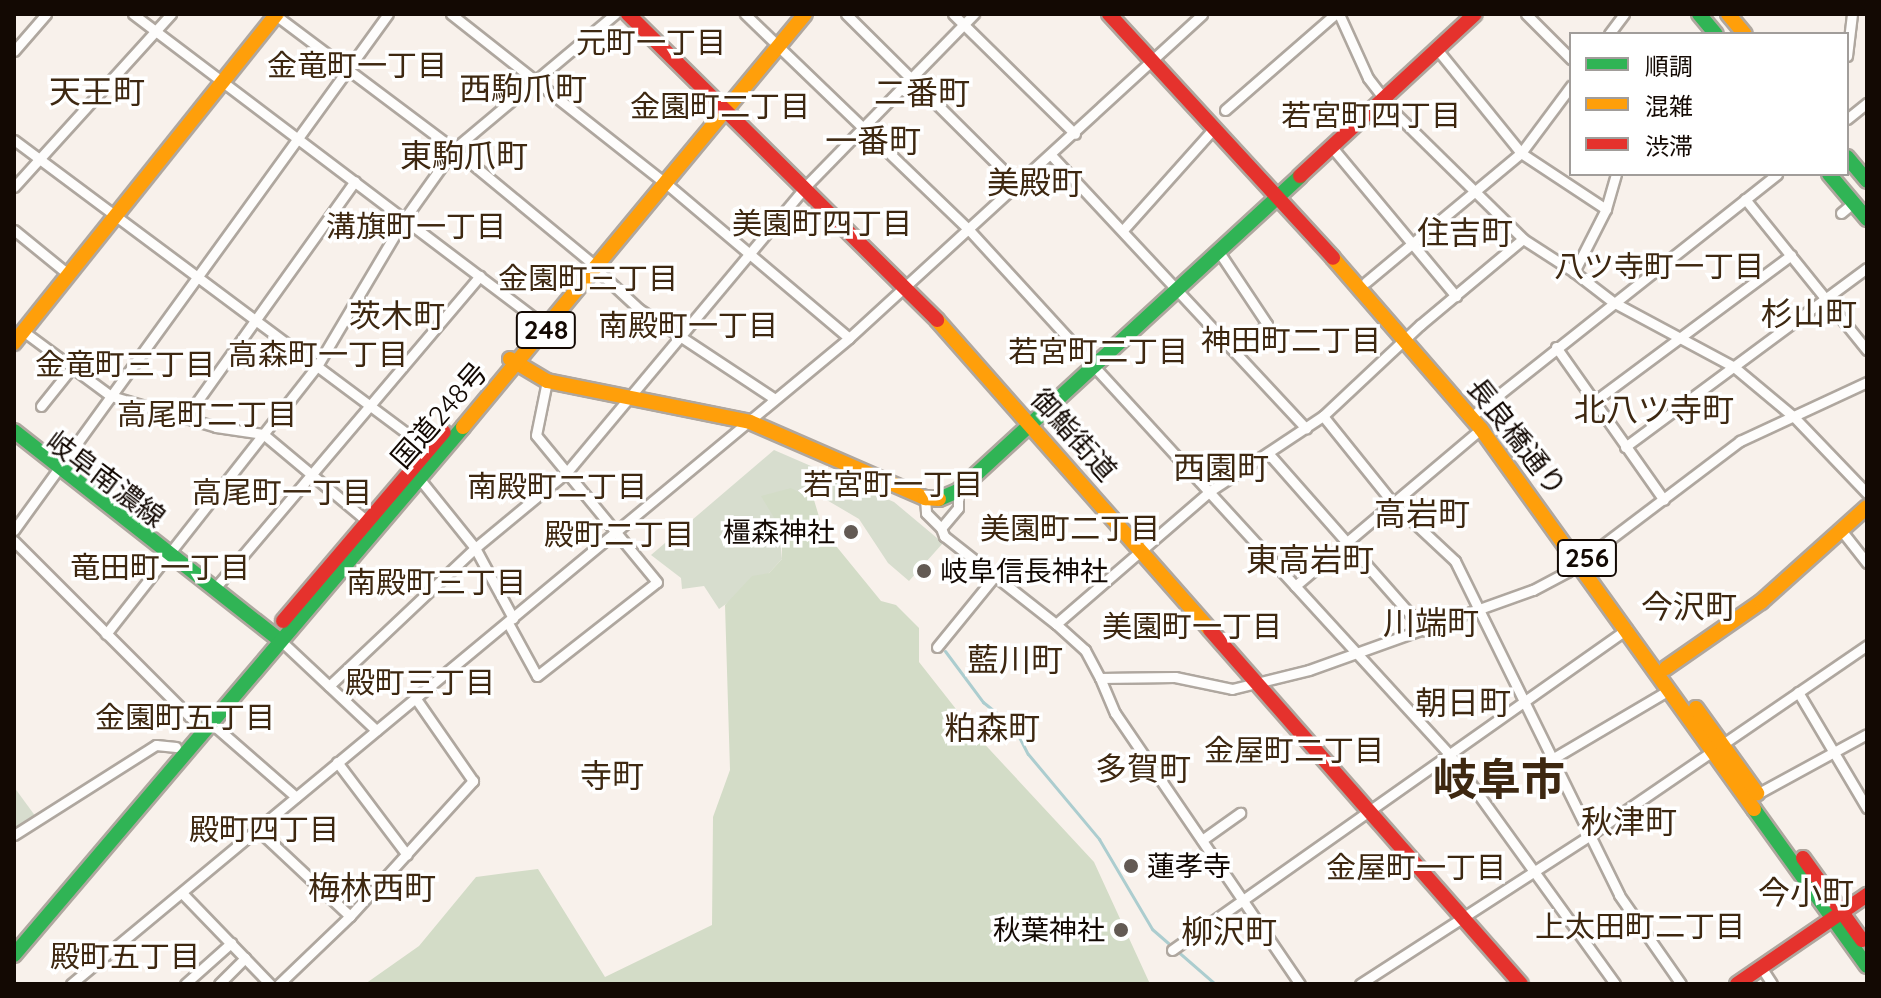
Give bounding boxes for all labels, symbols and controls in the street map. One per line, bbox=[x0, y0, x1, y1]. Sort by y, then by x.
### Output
district label: 元町一丁目 bbox=[576, 24, 726, 60]
legend bbox=[1569, 32, 1849, 176]
district label: 金竜町一丁目 bbox=[267, 47, 447, 83]
text: 順調 bbox=[1645, 51, 1693, 81]
district label: 西駒爪町 bbox=[459, 69, 587, 107]
district label: 天王町 bbox=[49, 72, 145, 110]
district label: 二番町 bbox=[874, 73, 970, 111]
district label: 金園町二丁目 bbox=[630, 88, 810, 124]
text: 混雑 bbox=[1645, 91, 1693, 121]
district label: 若宮町四丁目 bbox=[1281, 97, 1461, 133]
district label: 一番町 bbox=[825, 121, 921, 159]
text: 渋滞 bbox=[1645, 131, 1693, 161]
district label: 東駒爪町 bbox=[400, 136, 528, 174]
district label: 美殿町 bbox=[987, 163, 1083, 201]
district label: 美園町四丁目 bbox=[732, 205, 912, 241]
district label: 溝旗町一丁目 bbox=[326, 208, 506, 244]
district label: 住吉町 bbox=[1417, 213, 1513, 251]
district label: 八ツ寺町一丁目 bbox=[1554, 248, 1764, 284]
district label: 金園町三丁目 bbox=[498, 260, 678, 296]
district label: 杉山町 bbox=[1761, 294, 1857, 332]
district label: 茨木町 bbox=[349, 296, 445, 334]
district label: 南殿町一丁目 bbox=[598, 307, 778, 343]
road number: 248 bbox=[514, 308, 578, 352]
district label: 神田町二丁目 bbox=[1201, 322, 1381, 358]
district label: 若宮町二丁目 bbox=[1008, 333, 1188, 369]
district label: 高森町一丁目 bbox=[228, 336, 408, 372]
district label: 金竜町三丁目 bbox=[35, 346, 215, 382]
street label: 国道248号 bbox=[384, 355, 494, 475]
street label: 長良橋通り bbox=[1461, 371, 1573, 503]
street label: 御鮨街道 bbox=[1024, 382, 1124, 488]
district label: 北八ツ寺町 bbox=[1574, 390, 1734, 428]
district label: 高尾町二丁目 bbox=[117, 396, 297, 432]
street label: 岐阜南濃線 bbox=[40, 423, 172, 535]
district label: 西園町 bbox=[1173, 448, 1269, 486]
district label: 若宮町一丁目 bbox=[803, 466, 983, 502]
district label: 南殿町二丁目 bbox=[467, 468, 647, 504]
district label: 高尾町一丁目 bbox=[192, 474, 372, 510]
district label: 高岩町 bbox=[1374, 494, 1470, 532]
district label: 美園町二丁目 bbox=[980, 510, 1160, 546]
place label: 橿森神社 bbox=[723, 515, 835, 549]
district label: 殿町二丁目 bbox=[544, 516, 694, 552]
marker: 橿森神社 bbox=[842, 523, 860, 541]
road number: 256 bbox=[1555, 536, 1619, 580]
district label: 東高岩町 bbox=[1246, 540, 1374, 578]
district label: 竜田町一丁目 bbox=[70, 549, 250, 585]
place label: 岐阜信長神社 bbox=[940, 554, 1108, 588]
marker: 岐阜信長神社 bbox=[915, 562, 933, 580]
district label: 南殿町三丁目 bbox=[346, 564, 526, 600]
district label: 今沢町 bbox=[1641, 587, 1737, 625]
district label: 川端町 bbox=[1383, 603, 1479, 641]
district label: 美園町一丁目 bbox=[1102, 608, 1282, 644]
district label: 藍川町 bbox=[967, 640, 1063, 678]
district label: 殿町三丁目 bbox=[345, 664, 495, 700]
district label: 朝日町 bbox=[1415, 683, 1511, 721]
district label: 金園町五丁目 bbox=[95, 699, 275, 735]
district label: 粕森町 bbox=[944, 708, 1040, 746]
district label: 金屋町二丁目 bbox=[1204, 732, 1384, 768]
district label: 多賀町 bbox=[1095, 749, 1191, 787]
district label: 岐阜市 bbox=[1433, 753, 1565, 805]
district label: 寺町 bbox=[580, 756, 644, 794]
district label: 秋津町 bbox=[1581, 802, 1677, 840]
district label: 殿町四丁目 bbox=[189, 811, 339, 847]
place label: 蓮孝寺 bbox=[1147, 849, 1231, 883]
district label: 金屋町一丁目 bbox=[1326, 849, 1506, 885]
marker: 蓮孝寺 bbox=[1122, 857, 1140, 875]
district label: 梅林西町 bbox=[308, 868, 436, 906]
district label: 今小町 bbox=[1758, 873, 1854, 911]
district label: 上太田町二丁目 bbox=[1535, 908, 1745, 944]
district label: 柳沢町 bbox=[1181, 912, 1277, 950]
place label: 秋葉神社 bbox=[993, 913, 1105, 947]
marker: 秋葉神社 bbox=[1112, 921, 1130, 939]
district label: 殿町五丁目 bbox=[50, 938, 200, 974]

